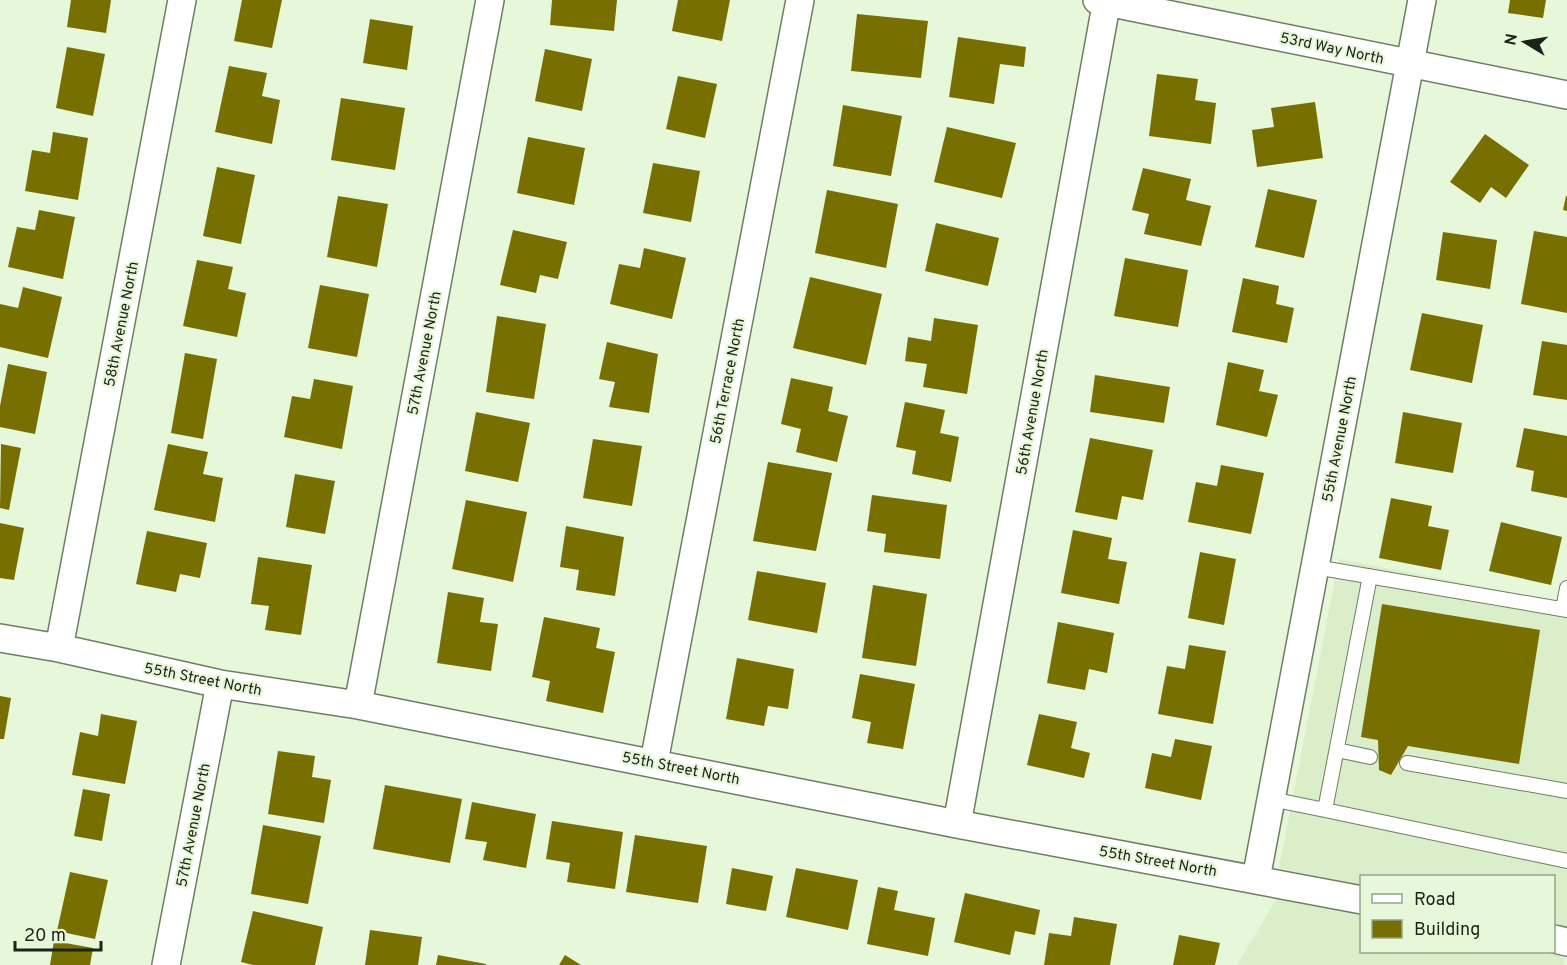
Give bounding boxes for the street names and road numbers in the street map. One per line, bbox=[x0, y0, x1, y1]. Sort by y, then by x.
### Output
street label: 53rd Way North bbox=[1278, 29, 1385, 70]
street label: 58th Avenue North bbox=[101, 260, 144, 389]
street label: 57th Avenue North bbox=[404, 290, 447, 417]
street label: 56th Terrace North bbox=[707, 317, 750, 446]
street label: 56th Avenue North bbox=[1013, 348, 1054, 477]
street label: 55th Avenue North bbox=[1319, 375, 1362, 504]
street label: 55th Street North bbox=[142, 660, 263, 701]
street label: 55th Street North bbox=[620, 749, 741, 790]
street label: 57th Avenue North bbox=[173, 762, 216, 889]
street label: 55th Street North bbox=[1097, 843, 1218, 882]

